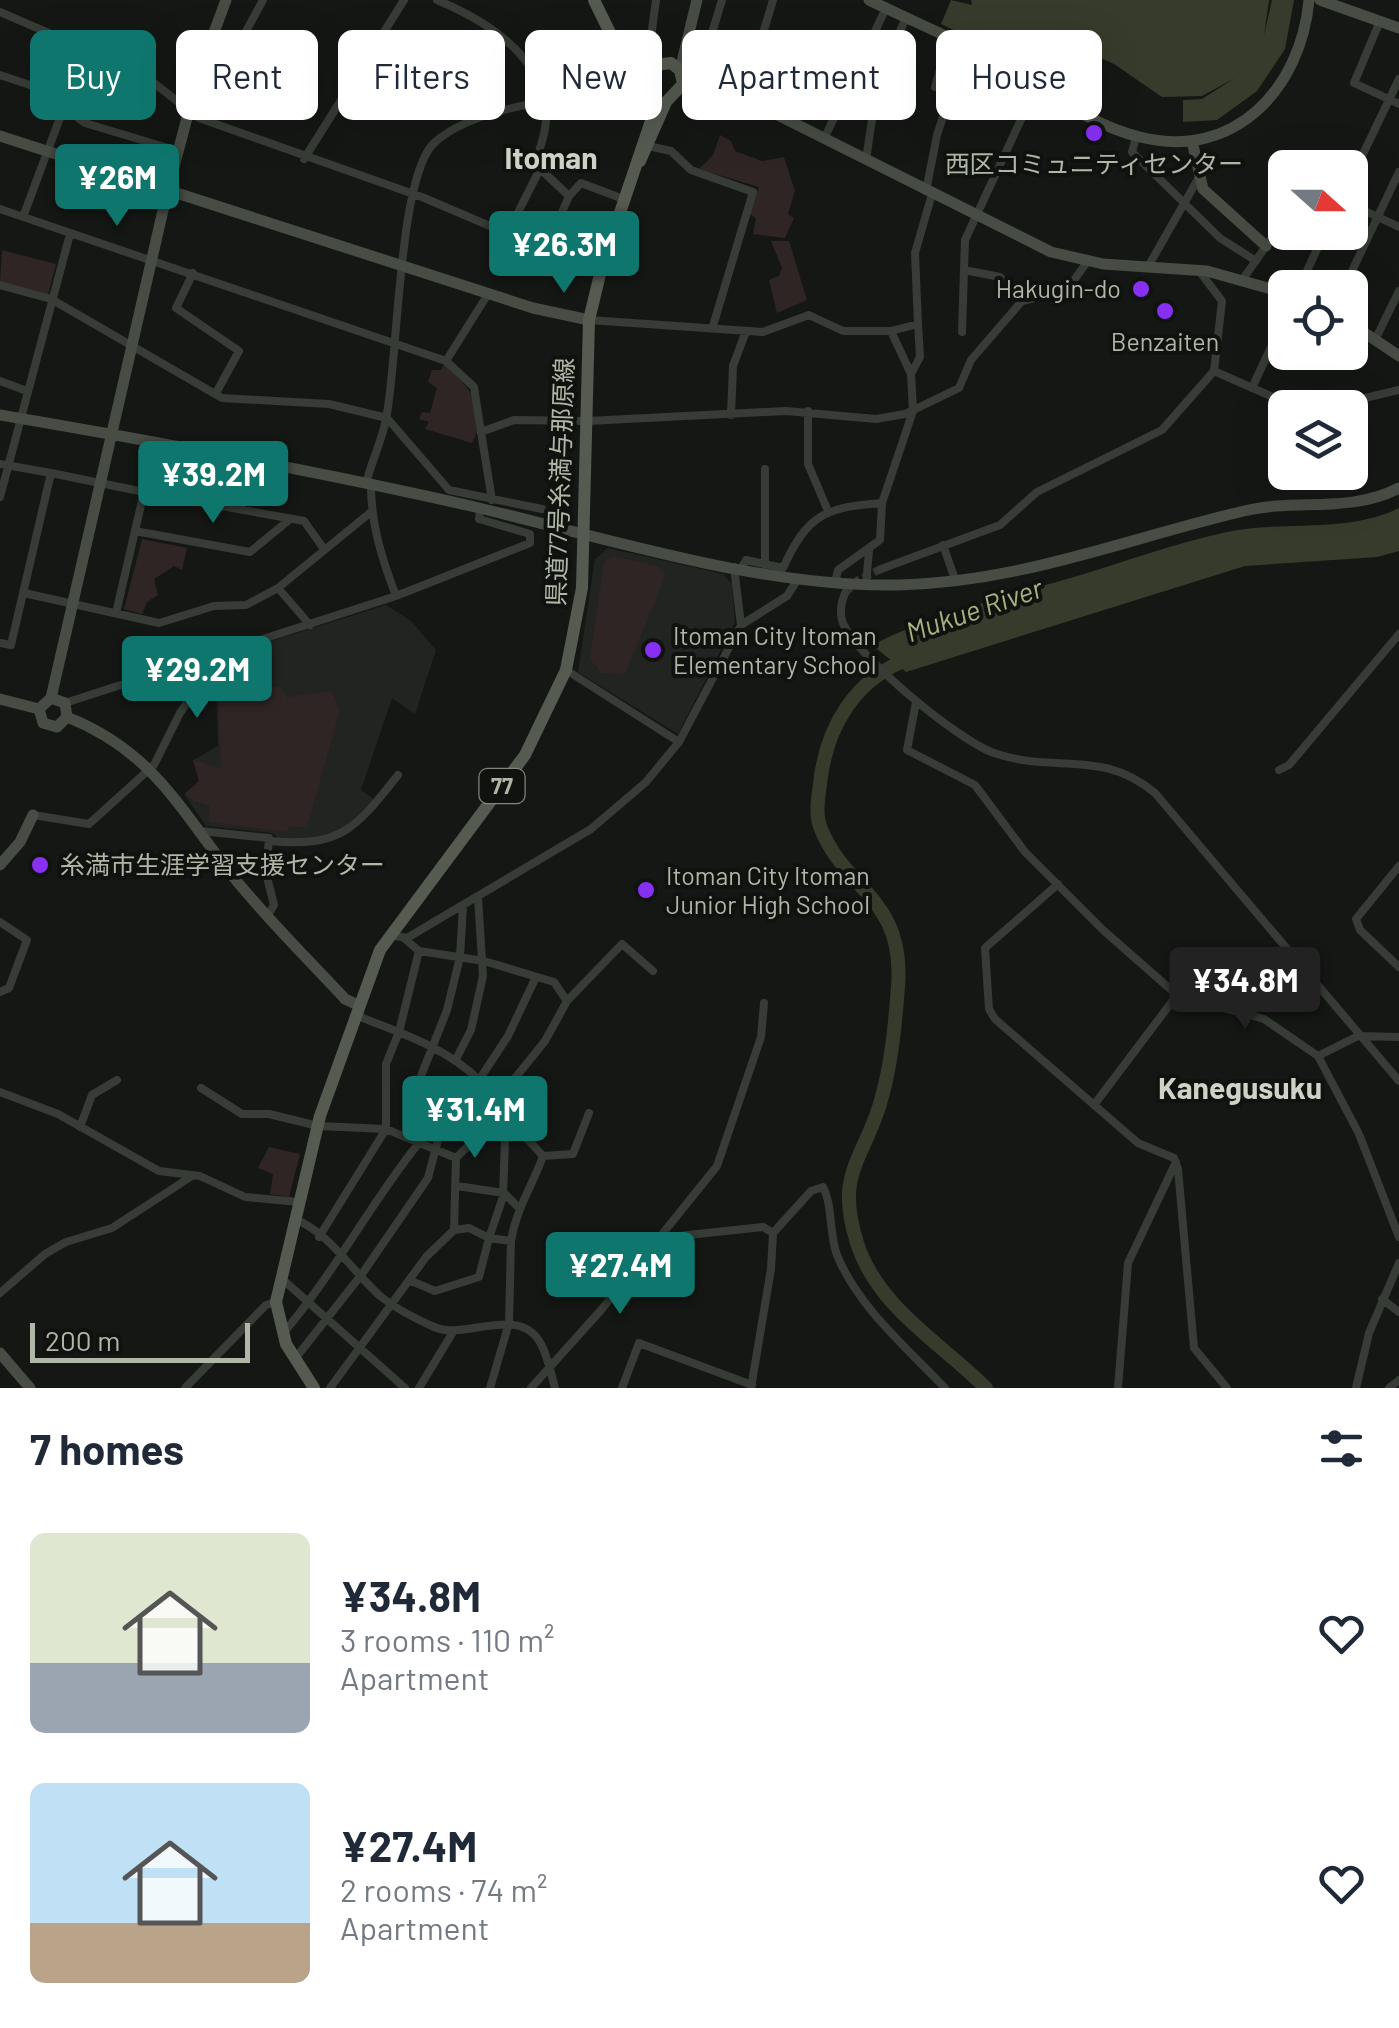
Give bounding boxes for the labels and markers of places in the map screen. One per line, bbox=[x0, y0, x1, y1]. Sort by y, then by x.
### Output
marker: 西区コミュニティセンター bbox=[1083, 122, 1105, 144]
pin: ¥26M bbox=[58, 144, 176, 229]
place label: 西区コミュニティセンター bbox=[945, 148, 1243, 178]
pin: ¥26.3M bbox=[483, 211, 645, 296]
place label: Hakugin-do bbox=[996, 273, 1121, 303]
marker: Hakugin-do bbox=[1130, 278, 1152, 300]
marker: Benzaiten bbox=[1154, 300, 1176, 322]
place label: Benzaiten bbox=[1111, 326, 1219, 356]
pin: ¥39.2M bbox=[132, 441, 294, 526]
place label: Itoman City Itoman Elementary School bbox=[673, 620, 877, 679]
pin: ¥29.2M bbox=[116, 636, 278, 721]
marker: Itoman City Itoman Elementary School bbox=[642, 639, 664, 661]
place label: 糸満市生涯学習支援センター bbox=[60, 849, 385, 879]
marker: 糸満市生涯学習支援センター bbox=[29, 854, 51, 876]
place label: Itoman City Itoman Junior High School bbox=[666, 860, 870, 919]
marker: Itoman City Itoman Junior High School bbox=[635, 879, 657, 901]
pin: ¥34.8M bbox=[1164, 947, 1326, 1032]
pin: ¥31.4M bbox=[394, 1076, 556, 1161]
pin: ¥27.4M bbox=[539, 1232, 701, 1317]

